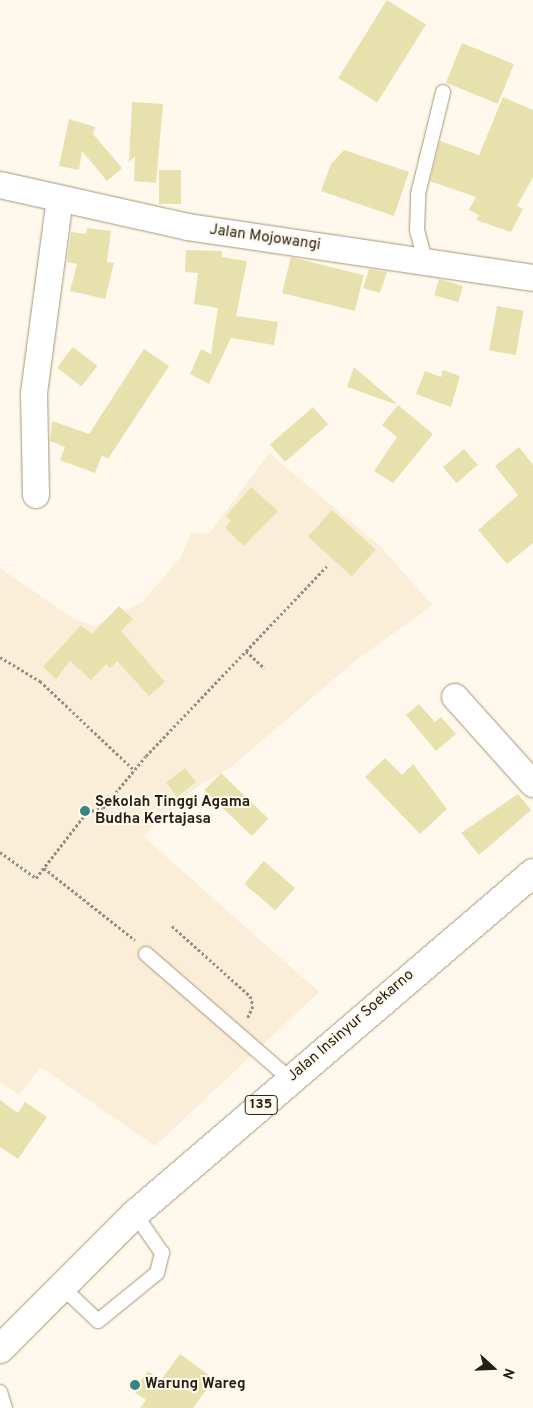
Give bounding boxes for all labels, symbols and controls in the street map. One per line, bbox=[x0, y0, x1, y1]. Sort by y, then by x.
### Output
street label: Jalan Mojowangi bbox=[208, 221, 322, 255]
place label: Sekolah Tinggi Agama Budha Kertajasa bbox=[95, 793, 251, 828]
marker: Sekolah Tinggi Agama Budha Kertajasa bbox=[79, 805, 91, 817]
street label: Jalan Insinyur Soekarno bbox=[284, 966, 418, 1086]
road number: 135 bbox=[244, 1094, 278, 1116]
north arrow bbox=[468, 1343, 518, 1393]
text: N bbox=[498, 1366, 517, 1381]
place label: Warung Wareg bbox=[145, 1376, 246, 1394]
marker: Warung Wareg bbox=[129, 1379, 141, 1391]

